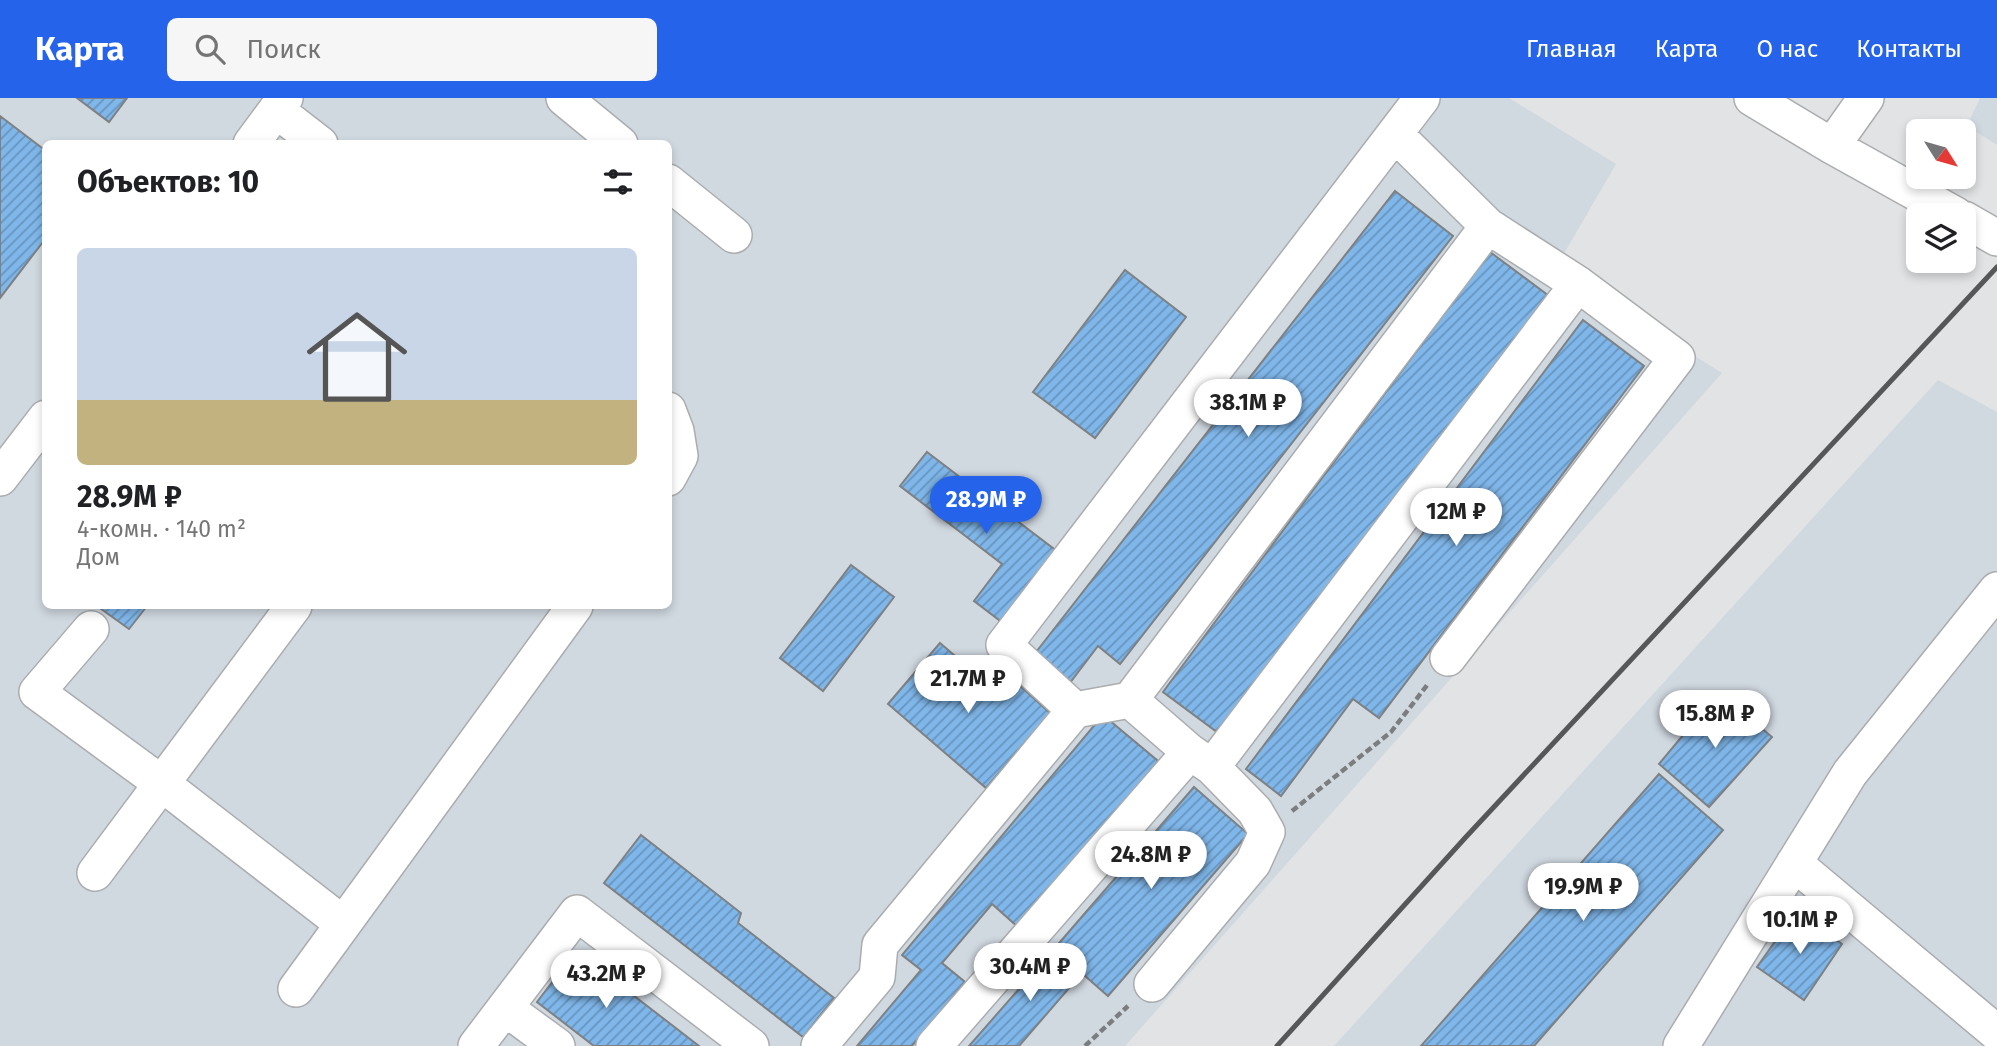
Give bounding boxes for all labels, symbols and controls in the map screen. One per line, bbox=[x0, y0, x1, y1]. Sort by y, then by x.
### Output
search box bbox=[167, 18, 657, 81]
text: Карта bbox=[35, 29, 125, 69]
icon: search bbox=[191, 30, 229, 68]
text: Поиск bbox=[247, 34, 321, 65]
text: Главная bbox=[1526, 35, 1617, 63]
text: Карта bbox=[1655, 35, 1718, 63]
text: О нас bbox=[1756, 35, 1818, 63]
text: Контакты bbox=[1856, 35, 1962, 63]
north arrow bbox=[1906, 119, 1976, 189]
map controls bbox=[1906, 119, 1976, 273]
icon: filters bbox=[599, 163, 637, 201]
text: Объектов: 10 bbox=[77, 164, 259, 200]
button: layers bbox=[1906, 203, 1976, 273]
icon: home bbox=[294, 294, 420, 420]
pin: 38.1M ₽ bbox=[1183, 380, 1313, 439]
text: 38.1M ₽ bbox=[1210, 388, 1286, 416]
pin: 28.9M ₽ bbox=[921, 476, 1051, 536]
text: 28.9M ₽ bbox=[77, 479, 182, 515]
text: 28.9M ₽ bbox=[946, 485, 1026, 513]
pin: 12M ₽ bbox=[1407, 489, 1505, 548]
text: 12M ₽ bbox=[1426, 497, 1486, 525]
text: 4-комн. · 140 m² bbox=[77, 515, 246, 543]
text: Дом bbox=[77, 543, 120, 571]
pin: 21.7M ₽ bbox=[903, 656, 1033, 715]
text: 21.7M ₽ bbox=[930, 664, 1006, 692]
pin: 15.8M ₽ bbox=[1650, 690, 1780, 750]
text: 15.8M ₽ bbox=[1675, 699, 1755, 727]
pin: 24.8M ₽ bbox=[1086, 832, 1216, 891]
text: 24.8M ₽ bbox=[1111, 840, 1191, 868]
pin: 19.9M ₽ bbox=[1518, 864, 1648, 923]
text: 19.9M ₽ bbox=[1544, 872, 1622, 900]
pin: 10.1M ₽ bbox=[1735, 896, 1865, 956]
text: 10.1M ₽ bbox=[1762, 905, 1838, 933]
pin: 30.4M ₽ bbox=[965, 944, 1095, 1003]
pin: 43.2M ₽ bbox=[541, 950, 671, 1010]
text: 30.4M ₽ bbox=[990, 952, 1070, 980]
text: 43.2M ₽ bbox=[566, 959, 646, 987]

